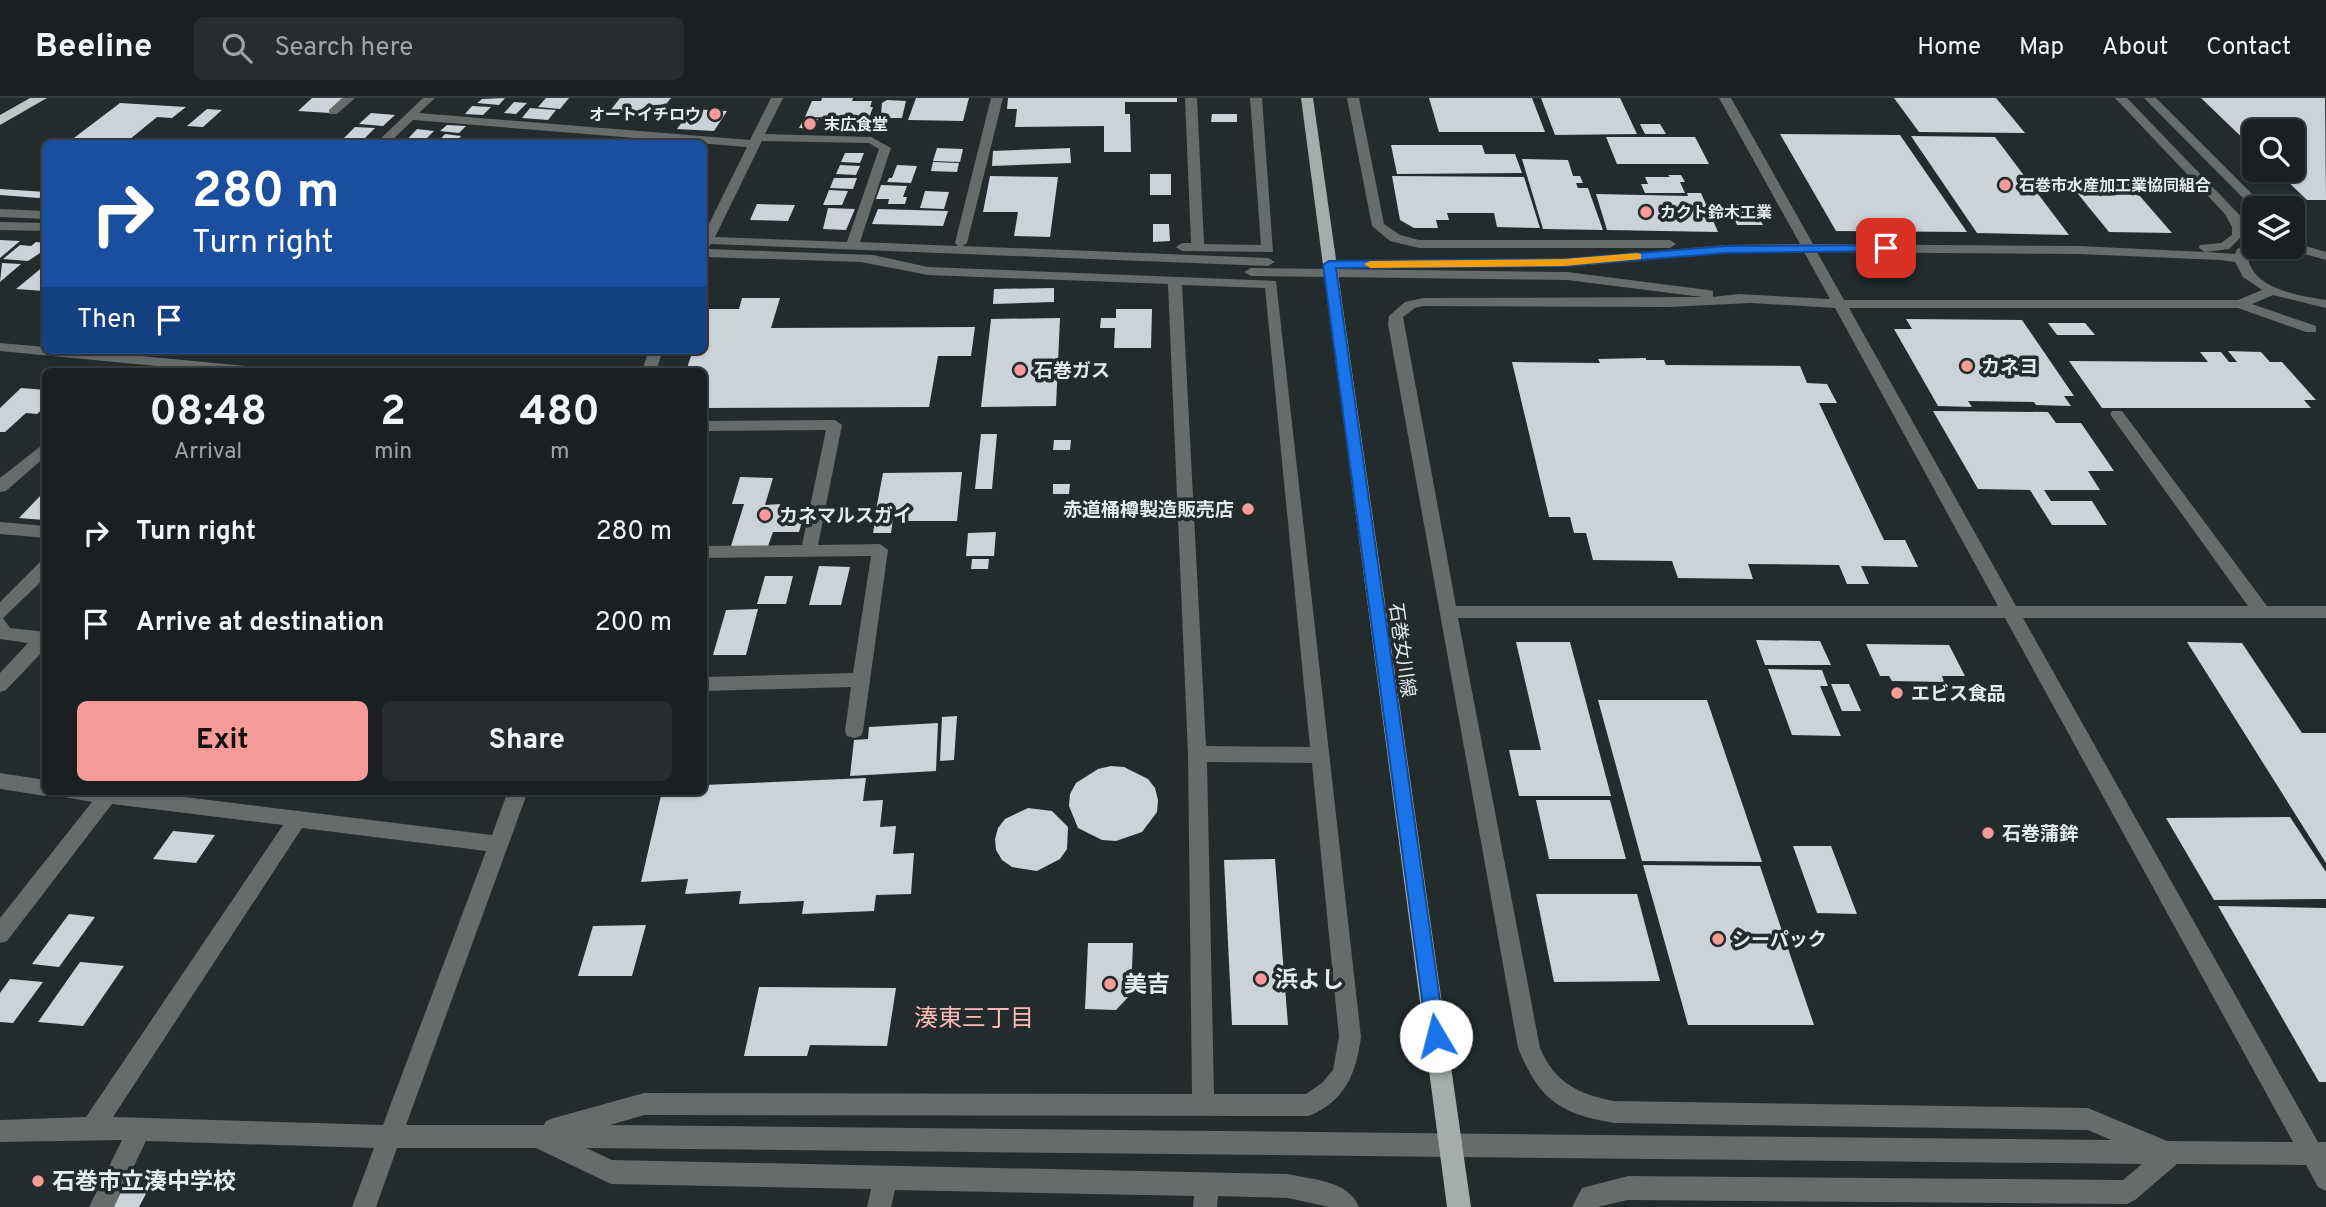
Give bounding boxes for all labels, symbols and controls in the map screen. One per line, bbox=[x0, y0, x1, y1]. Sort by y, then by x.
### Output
search box bbox=[194, 17, 684, 80]
text: Beeline bbox=[35, 27, 152, 69]
icon: search bbox=[218, 29, 256, 67]
text: Search here bbox=[274, 32, 413, 65]
text: Home bbox=[1917, 33, 1981, 63]
text: Map bbox=[2019, 33, 2064, 63]
text: About bbox=[2102, 33, 2168, 63]
text: Contact bbox=[2206, 33, 2291, 63]
place label: オートイチロウ bbox=[589, 106, 701, 126]
marker: オートイチロウ bbox=[707, 106, 723, 122]
marker: 末広食堂 bbox=[802, 116, 818, 132]
place label: 末広食堂 bbox=[824, 116, 888, 136]
map controls bbox=[2242, 119, 2305, 259]
button: search bbox=[2242, 119, 2305, 182]
text: 280 m bbox=[192, 163, 339, 225]
icon: right bbox=[77, 168, 168, 259]
marker: 石巻市水産加工業協同組合 bbox=[1997, 177, 2013, 193]
place label: 石巻市水産加工業協同組合 bbox=[2019, 177, 2211, 197]
button: layers bbox=[2242, 196, 2305, 259]
marker: カクト鈴木工業 bbox=[1638, 204, 1654, 220]
place label: カクト鈴木工業 bbox=[1660, 204, 1772, 224]
pin bbox=[1856, 218, 1916, 278]
text: Turn right bbox=[192, 224, 334, 264]
icon: arrive bbox=[1867, 229, 1905, 267]
icon: arrive bbox=[150, 301, 188, 339]
text: Then bbox=[77, 304, 136, 337]
place label: カネヨ bbox=[1981, 356, 2038, 380]
marker: カネヨ bbox=[1959, 358, 1975, 374]
place label: 石巻ガス bbox=[1034, 360, 1110, 384]
marker: 石巻ガス bbox=[1012, 362, 1028, 378]
text: 08:48 bbox=[149, 387, 267, 440]
text: 2 bbox=[380, 387, 406, 440]
text: 480 bbox=[519, 387, 600, 440]
text: Arrival bbox=[174, 438, 242, 467]
text: min bbox=[374, 438, 412, 467]
text: m bbox=[550, 438, 569, 467]
place label: 赤道桶樽製造販売店 bbox=[1063, 499, 1234, 523]
marker: 赤道桶樽製造販売店 bbox=[1240, 501, 1256, 517]
place label: カネマルスガイ bbox=[779, 505, 912, 529]
marker: カネマルスガイ bbox=[757, 507, 773, 523]
icon: right bbox=[77, 514, 115, 552]
text: Turn right bbox=[136, 516, 256, 549]
text: 280 m bbox=[596, 516, 672, 549]
street label: 石巻女川線 bbox=[1383, 602, 1420, 699]
icon: arrive bbox=[77, 605, 115, 643]
text: Arrive at destination bbox=[136, 607, 384, 640]
text: 200 m bbox=[595, 607, 672, 640]
place label: エビス食品 bbox=[1911, 683, 2006, 707]
marker: エビス食品 bbox=[1889, 685, 1905, 701]
button: Exit bbox=[77, 701, 368, 781]
button: Share bbox=[382, 701, 672, 781]
place label: 石巻蒲鉾 bbox=[2002, 823, 2079, 847]
marker: 石巻蒲鉾 bbox=[1980, 825, 1996, 841]
place label: シーパック bbox=[1732, 929, 1827, 953]
marker: シーパック bbox=[1710, 931, 1726, 947]
place label: 浜よし bbox=[1275, 967, 1344, 996]
marker: 浜よし bbox=[1253, 971, 1269, 987]
place label: 美吉 bbox=[1124, 972, 1170, 1001]
marker: 美吉 bbox=[1102, 976, 1118, 992]
position arrow bbox=[1399, 999, 1473, 1073]
district label: 湊東三丁目 bbox=[914, 1005, 1034, 1035]
place label: 石巻市立湊中学校 bbox=[52, 1169, 236, 1198]
marker: 石巻市立湊中学校 bbox=[30, 1173, 46, 1189]

